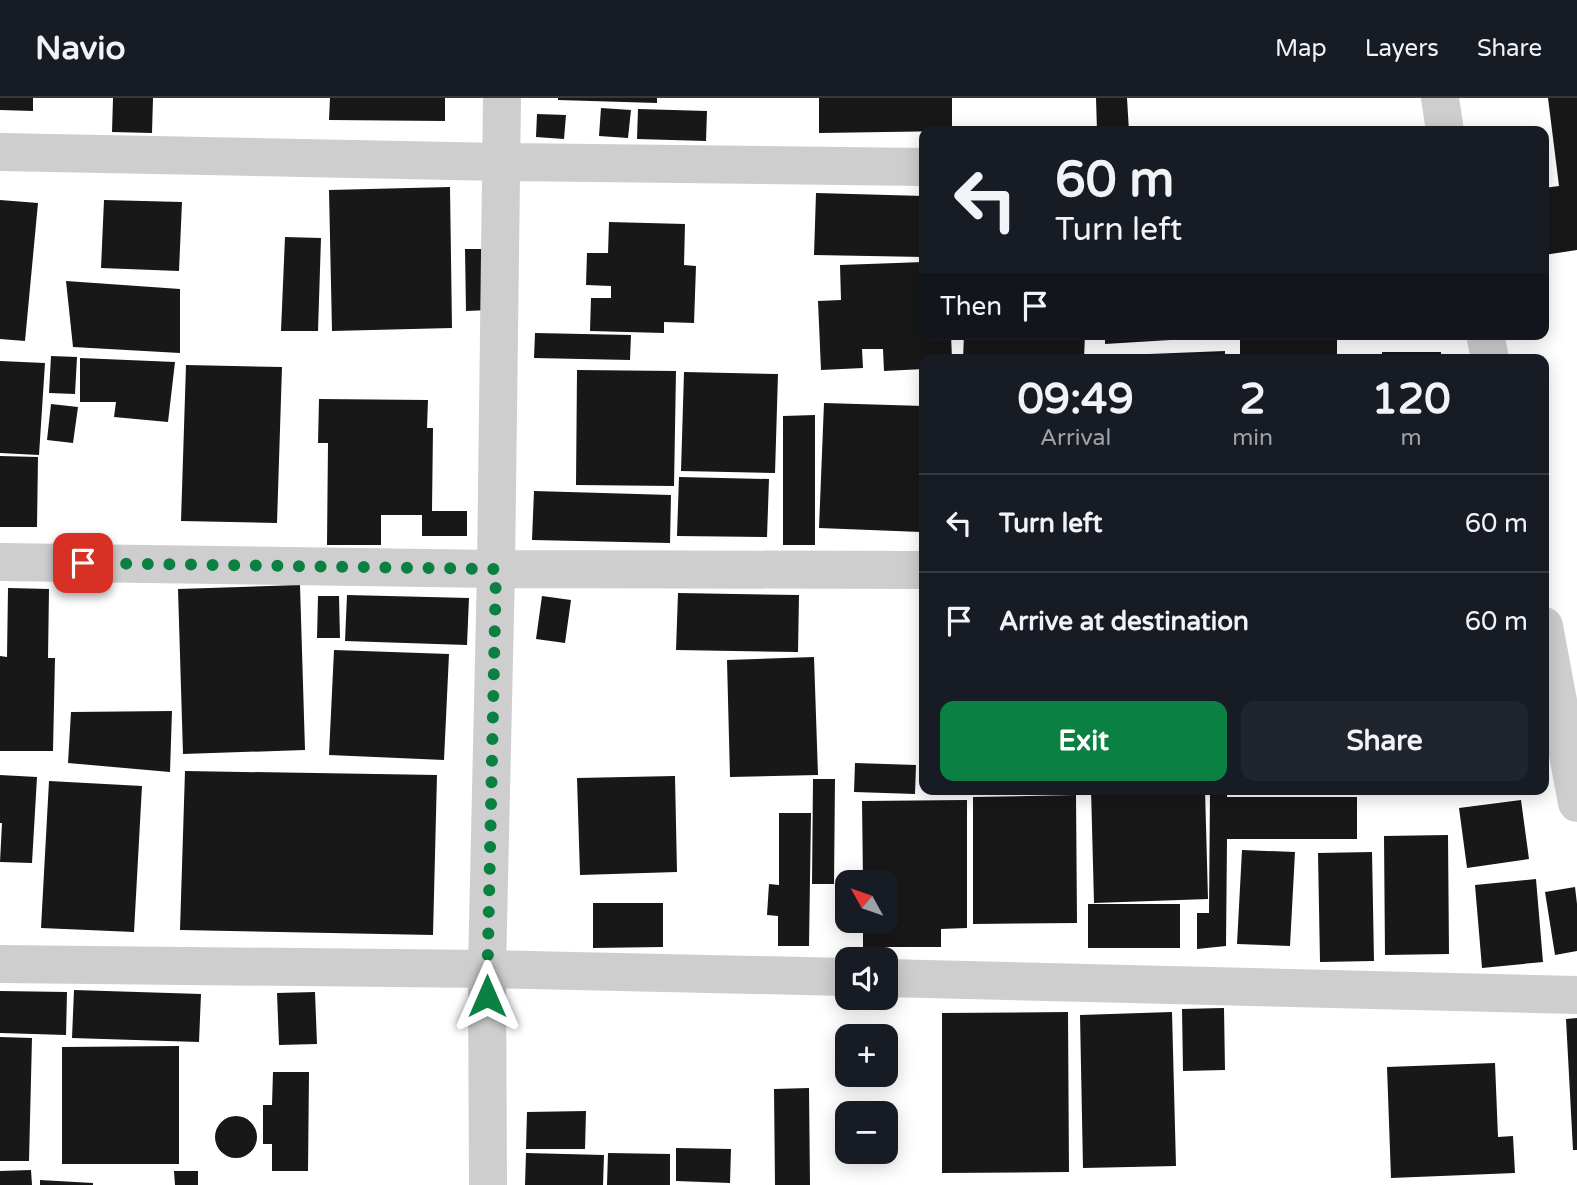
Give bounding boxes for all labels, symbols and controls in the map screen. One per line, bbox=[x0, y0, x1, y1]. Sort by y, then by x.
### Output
text: Navio bbox=[35, 29, 126, 68]
text: Map bbox=[1275, 34, 1327, 63]
text: Layers bbox=[1365, 34, 1439, 63]
text: Share bbox=[1477, 34, 1542, 63]
text: 60 m bbox=[1055, 151, 1174, 210]
icon: left bbox=[940, 154, 1031, 245]
text: Turn left bbox=[1055, 211, 1182, 249]
icon: arrive bbox=[1016, 287, 1054, 325]
text: Then bbox=[940, 291, 1002, 322]
text: 09:49 bbox=[1017, 374, 1134, 425]
text: 2 bbox=[1239, 374, 1266, 425]
text: 120 bbox=[1371, 374, 1451, 425]
text: Arrival bbox=[1040, 424, 1111, 452]
text: min bbox=[1232, 424, 1273, 452]
text: m bbox=[1400, 424, 1422, 452]
icon: left bbox=[940, 504, 978, 542]
text: Turn left bbox=[999, 508, 1102, 539]
text: 60 m bbox=[1465, 508, 1528, 539]
pin bbox=[53, 533, 113, 593]
icon: arrive bbox=[64, 544, 102, 582]
icon: arrive bbox=[940, 602, 978, 640]
text: Arrive at destination bbox=[999, 606, 1249, 637]
text: 60 m bbox=[1465, 606, 1528, 637]
button: Exit bbox=[940, 701, 1227, 781]
button: Share bbox=[1241, 701, 1528, 781]
north arrow bbox=[835, 870, 898, 933]
map controls bbox=[835, 870, 898, 1164]
button: sound bbox=[835, 947, 898, 1010]
position arrow bbox=[450, 959, 524, 1033]
button: + bbox=[835, 1024, 898, 1087]
button: − bbox=[835, 1101, 898, 1164]

